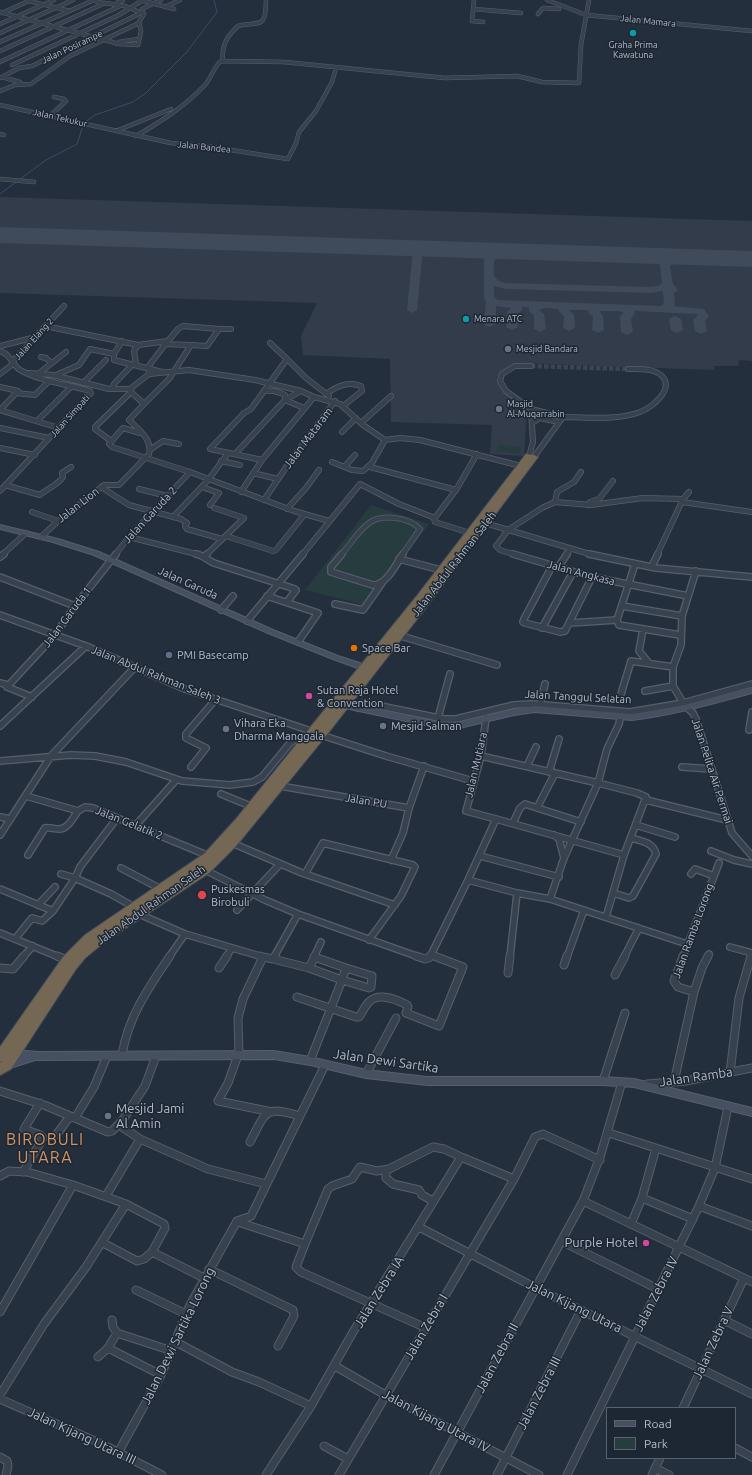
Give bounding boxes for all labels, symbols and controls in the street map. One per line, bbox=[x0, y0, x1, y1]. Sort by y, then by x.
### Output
street label: Jalan Mamara bbox=[620, 13, 676, 29]
street label: Jalan Posirampe bbox=[40, 28, 104, 66]
marker: Graha Prima Kawatuna bbox=[628, 28, 638, 38]
place label: Graha Prima Kawatuna bbox=[608, 40, 658, 61]
street label: Jalan Tekukur bbox=[32, 106, 88, 130]
street label: Jalan Bandea bbox=[177, 139, 231, 155]
marker: Menara ATC bbox=[461, 314, 471, 324]
place label: Menara ATC bbox=[474, 314, 522, 324]
street label: Jalan Elang 2 bbox=[12, 316, 56, 362]
marker: Mesjid Bandara bbox=[503, 344, 513, 354]
place label: Mesjid Bandara bbox=[516, 344, 578, 354]
street label: Jalan Simpati bbox=[48, 392, 92, 440]
place label: Masjid Al-Muqarrabin bbox=[507, 399, 565, 420]
marker: Masjid Al-Muqarrabin bbox=[494, 404, 504, 414]
street label: Jalan Mataram bbox=[281, 405, 335, 471]
street label: Jalan Garuda 2 bbox=[120, 484, 180, 546]
street label: Jalan Lion bbox=[54, 485, 102, 525]
street label: Jalan Abdul Rahman Saleh bbox=[409, 509, 499, 619]
street label: Jalan Angkasa bbox=[546, 558, 616, 588]
street label: Jalan Garuda bbox=[156, 564, 220, 602]
street label: Jalan Garuda 1 bbox=[40, 584, 94, 650]
place label: Space Bar bbox=[362, 641, 410, 655]
street label: Jalan Abdul Rahman Saleh 3 bbox=[89, 643, 223, 707]
marker: Space Bar bbox=[349, 643, 359, 653]
place label: PMI Basecamp bbox=[177, 648, 249, 662]
marker: PMI Basecamp bbox=[164, 650, 174, 660]
place label: Sutan Raja Hotel & Convention bbox=[317, 683, 398, 709]
street label: Jalan Tanggul Selatan bbox=[524, 688, 632, 706]
marker: Sutan Raja Hotel & Convention bbox=[304, 691, 314, 701]
place label: Vihara Eka Dharma Manggala bbox=[234, 716, 324, 742]
street label: Jalan Pelita Air Permai bbox=[689, 717, 735, 825]
place label: Mesjid Salman bbox=[391, 719, 461, 733]
marker: Mesjid Salman bbox=[378, 721, 388, 731]
marker: Vihara Eka Dharma Manggala bbox=[221, 724, 231, 734]
street label: Jalan Mutiara bbox=[462, 731, 490, 799]
street label: Jalan PU bbox=[344, 791, 388, 811]
street label: Jalan Gelatik 2 bbox=[93, 803, 165, 843]
street label: Jalan Abdul Rahman Saleh bbox=[94, 862, 208, 948]
place label: Puskesmas Birobuli bbox=[211, 882, 265, 908]
street label: Jalan Ramba Lorong bbox=[670, 882, 716, 980]
marker: Puskesmas Birobuli bbox=[196, 889, 208, 901]
street label: Jalan Dewi Sartika bbox=[332, 1046, 440, 1076]
street label: Jalan Ramba bbox=[658, 1064, 734, 1090]
place label: Mesjid Jami Al Amin bbox=[116, 1101, 184, 1132]
marker: Mesjid Jami Al Amin bbox=[103, 1111, 113, 1121]
district label: BIROBULI UTARA bbox=[6, 1130, 84, 1168]
place label: Purple Hotel bbox=[564, 1235, 638, 1251]
marker: Purple Hotel bbox=[641, 1238, 651, 1248]
street label: Jalan Zebra IA bbox=[351, 1253, 407, 1331]
street label: Jalan Zebra IV bbox=[630, 1254, 682, 1334]
street label: Jalan Dewi Sartika Lorong bbox=[138, 1265, 218, 1407]
street label: Jalan Kijang Utara bbox=[523, 1276, 625, 1336]
street label: Jalan Zebra I bbox=[401, 1291, 451, 1363]
street label: Jalan Zebra V bbox=[689, 1304, 737, 1382]
street label: Jalan Zebra II bbox=[472, 1320, 522, 1396]
street label: Jalan Zebra III bbox=[514, 1354, 564, 1432]
street label: Jalan Kijang Utara IV bbox=[380, 1386, 492, 1456]
street label: Jalan Kijang Utara III bbox=[25, 1404, 139, 1468]
legend bbox=[606, 1407, 736, 1459]
text: Road bbox=[644, 1417, 672, 1430]
text: Park bbox=[644, 1437, 668, 1450]

